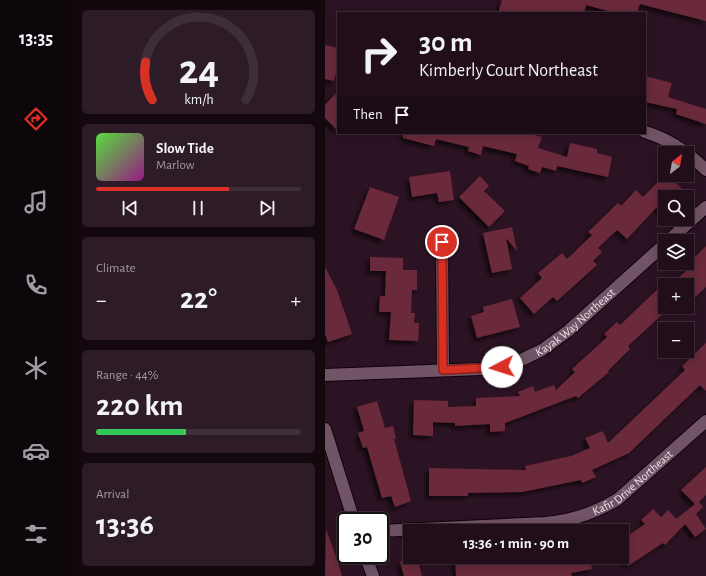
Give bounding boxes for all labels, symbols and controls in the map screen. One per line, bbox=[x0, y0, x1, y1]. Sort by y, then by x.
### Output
icon: right bbox=[353, 28, 405, 80]
text: 30 m bbox=[419, 29, 472, 57]
text: 13:35 bbox=[19, 30, 53, 48]
text: 24 bbox=[178, 50, 219, 91]
text: Kimberly Court Northeast bbox=[419, 62, 598, 80]
text: km/h bbox=[184, 93, 213, 107]
icon: arrive bbox=[391, 104, 413, 126]
icon: directions bbox=[22, 105, 50, 133]
text: Then bbox=[353, 107, 383, 122]
text: Slow Tide bbox=[156, 141, 214, 156]
north arrow bbox=[658, 146, 694, 182]
map controls bbox=[658, 146, 694, 358]
text: Marlow bbox=[156, 159, 194, 172]
icon: music bbox=[22, 188, 50, 216]
button: search bbox=[658, 190, 694, 226]
icon: previous bbox=[119, 197, 141, 219]
icon: pause bbox=[187, 197, 209, 219]
icon: next bbox=[256, 197, 278, 219]
pin bbox=[425, 225, 459, 259]
icon: arrive bbox=[431, 231, 453, 253]
button: layers bbox=[658, 234, 694, 270]
text: Climate bbox=[96, 262, 135, 275]
icon: phone bbox=[22, 271, 50, 299]
button: + bbox=[658, 278, 694, 314]
text: 22° bbox=[180, 284, 217, 314]
street label: Kayak Way Northeast bbox=[534, 286, 617, 358]
text: − bbox=[96, 289, 107, 311]
text: + bbox=[290, 289, 301, 311]
button: − bbox=[658, 322, 694, 358]
position arrow bbox=[481, 346, 523, 388]
icon: climate bbox=[22, 354, 50, 382]
text: Range · 44% bbox=[96, 369, 158, 382]
text: 220 km bbox=[96, 391, 183, 421]
icon: car bbox=[22, 437, 50, 465]
street label: Kafir Drive Northeast bbox=[591, 448, 675, 517]
text: Arrival bbox=[96, 488, 129, 501]
text: 13:36 bbox=[96, 510, 154, 540]
speed limit sign: 30 bbox=[337, 512, 389, 564]
icon: filters bbox=[22, 520, 50, 548]
text: 13:36 · 1 min · 90 m bbox=[463, 536, 569, 551]

